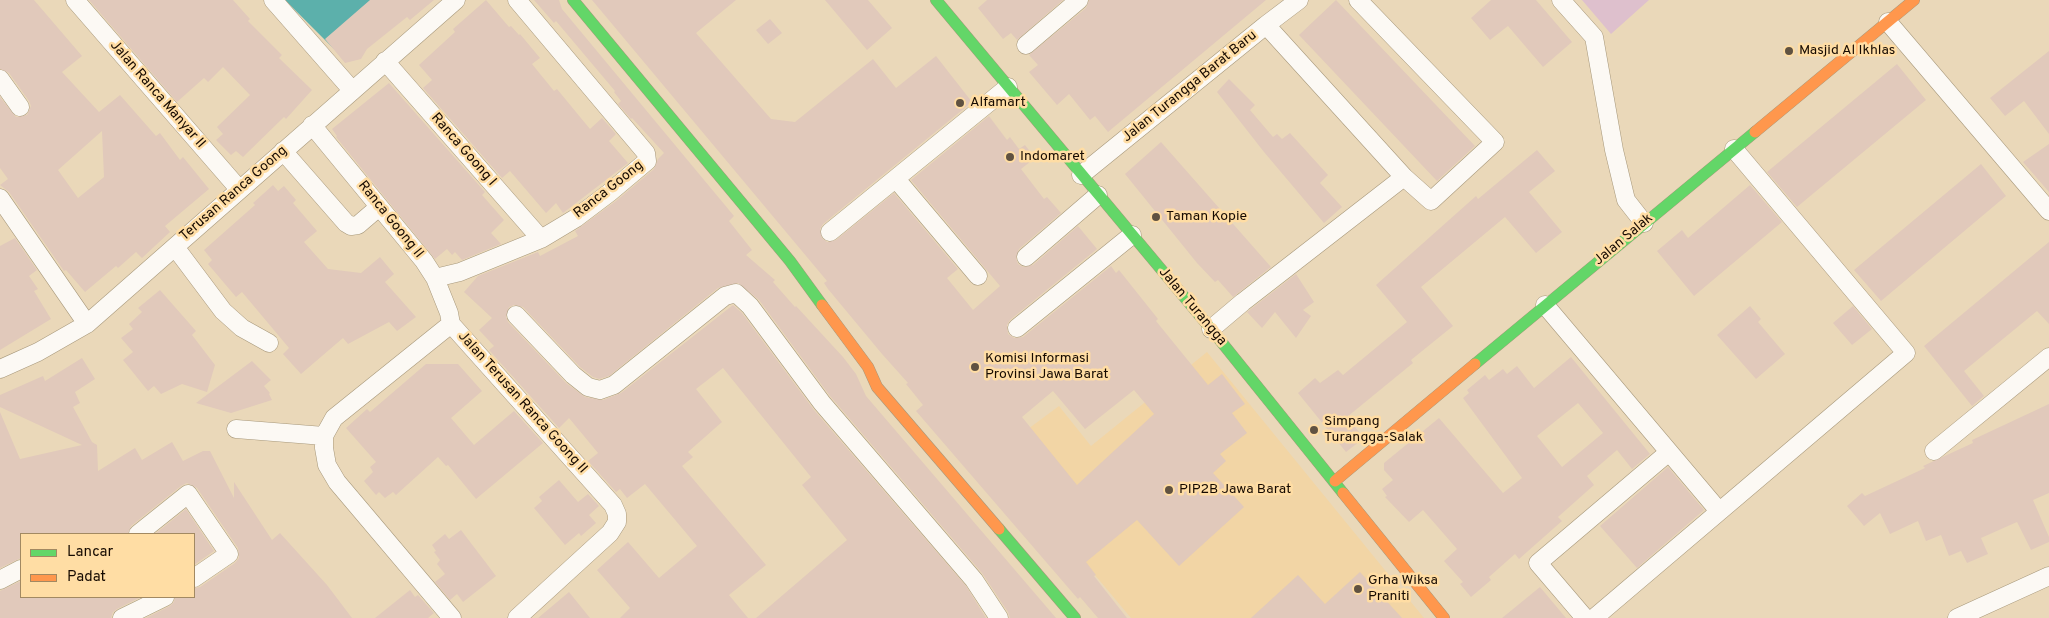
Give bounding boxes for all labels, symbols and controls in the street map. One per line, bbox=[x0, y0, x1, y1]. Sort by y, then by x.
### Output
street label: Jalan Turangga Barat Baru bbox=[1119, 28, 1261, 146]
street label: Jalan Ranca Manyar II bbox=[106, 38, 208, 152]
place label: Masjid Al Ikhlas bbox=[1799, 43, 1895, 59]
marker: Masjid Al Ikhlas bbox=[1783, 45, 1795, 57]
place label: Alfamart bbox=[970, 95, 1026, 111]
marker: Alfamart bbox=[954, 97, 966, 109]
street label: Ranca Goong I bbox=[427, 110, 499, 190]
street label: Terusan Ranca Goong bbox=[177, 143, 291, 245]
place label: Indomaret bbox=[1020, 149, 1085, 165]
marker: Indomaret bbox=[1004, 151, 1016, 163]
street label: Ranca Goong bbox=[571, 158, 647, 222]
street label: Ranca Goong II bbox=[354, 178, 426, 262]
place label: Taman Kopie bbox=[1166, 209, 1247, 225]
marker: Taman Kopie bbox=[1150, 211, 1162, 223]
street label: Jalan Salak bbox=[1591, 211, 1657, 269]
street label: Jalan Turangga bbox=[1154, 264, 1230, 350]
street label: Jalan Terusan Ranca Goong II bbox=[454, 329, 590, 477]
place label: Komisi Informasi Provinsi Jawa Barat bbox=[985, 351, 1109, 384]
marker: Komisi Informasi Provinsi Jawa Barat bbox=[969, 361, 981, 373]
place label: Simpang Turangga-Salak bbox=[1324, 414, 1423, 447]
marker: Simpang Turangga-Salak bbox=[1308, 424, 1320, 436]
place label: PIP2B Jawa Barat bbox=[1179, 482, 1291, 498]
marker: PIP2B Jawa Barat bbox=[1163, 484, 1175, 496]
legend bbox=[20, 533, 195, 598]
text: Lancar bbox=[67, 543, 113, 562]
text: Padat bbox=[67, 568, 106, 587]
place label: Grha Wiksa Praniti bbox=[1368, 573, 1438, 606]
marker: Grha Wiksa Praniti bbox=[1352, 583, 1364, 595]

